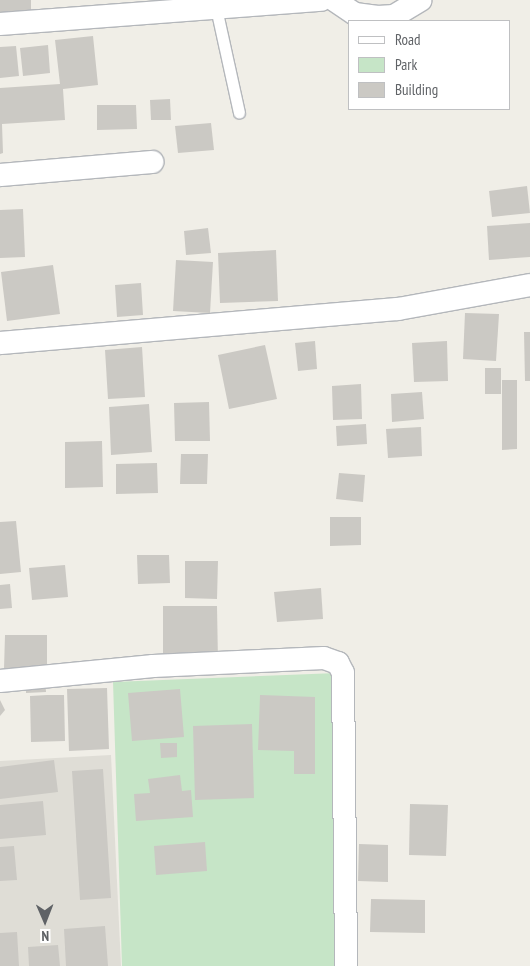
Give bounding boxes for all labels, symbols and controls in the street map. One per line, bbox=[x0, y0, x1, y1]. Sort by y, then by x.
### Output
legend bbox=[348, 20, 510, 110]
text: Road bbox=[395, 30, 421, 49]
text: Park bbox=[395, 55, 417, 74]
text: Building bbox=[395, 80, 438, 99]
north arrow bbox=[20, 896, 70, 946]
text: N bbox=[41, 927, 49, 945]

